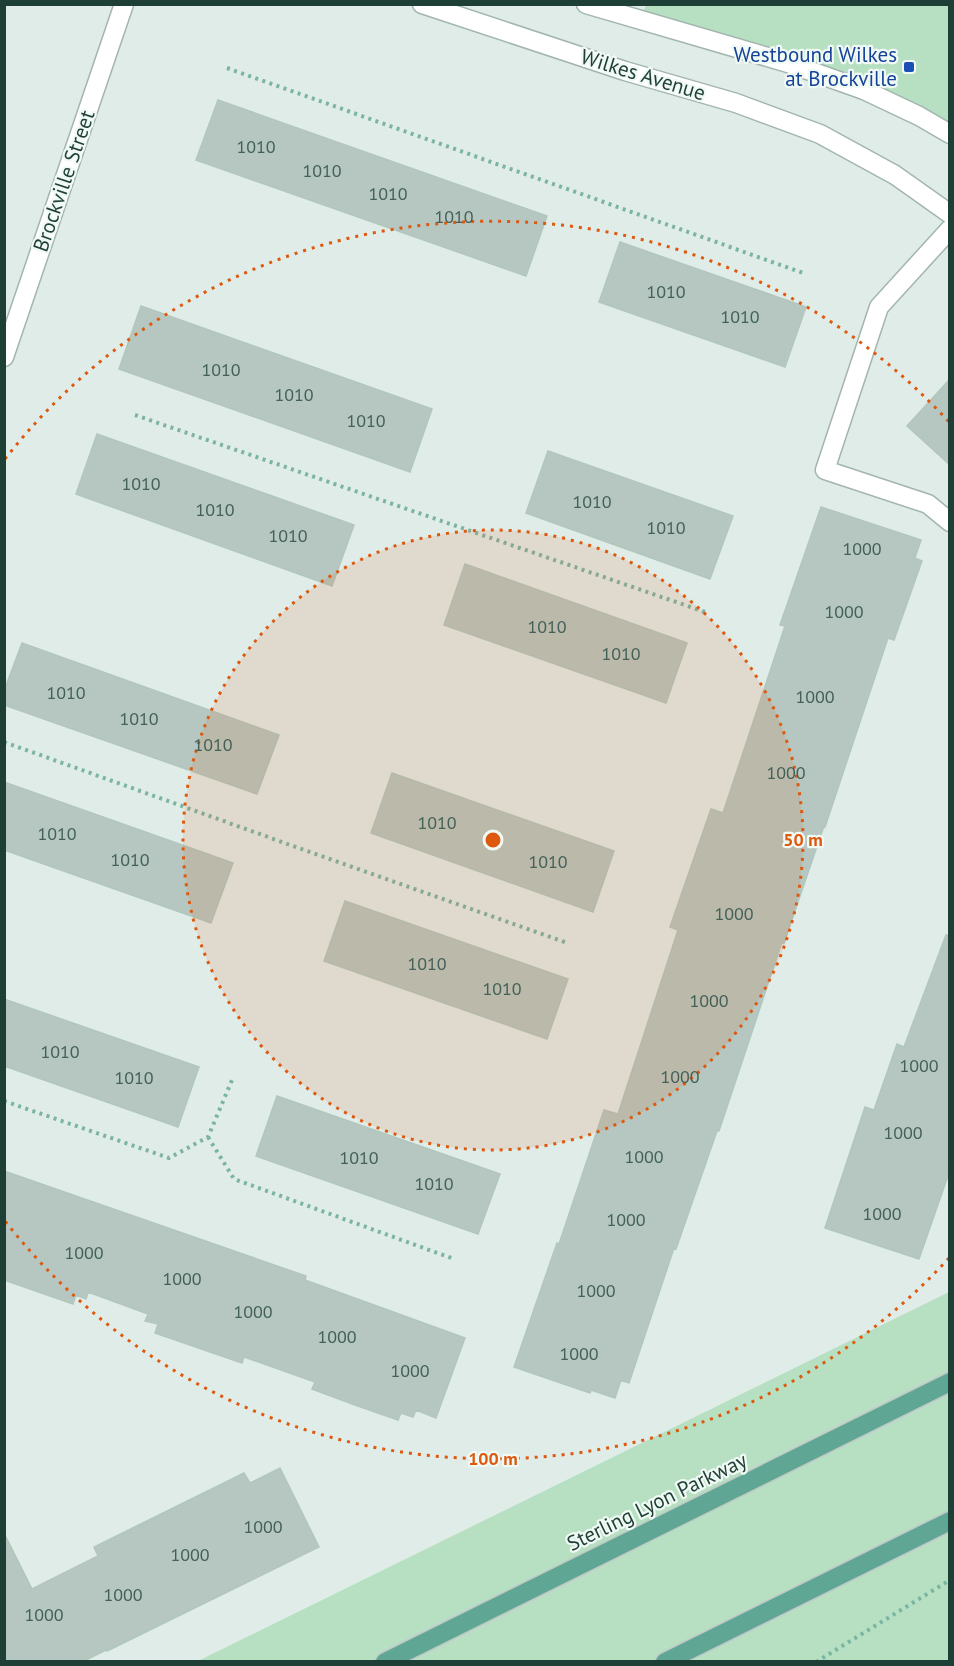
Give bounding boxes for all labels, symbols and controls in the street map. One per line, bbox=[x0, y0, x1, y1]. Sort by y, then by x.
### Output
place label: Westbound Wilkes at Brockville bbox=[733, 41, 897, 92]
street label: Wilkes Avenue bbox=[578, 43, 709, 106]
marker: Westbound Wilkes at Brockville bbox=[902, 60, 916, 74]
street label: Brockville Street bbox=[27, 106, 100, 255]
house number: 1010 bbox=[236, 135, 276, 158]
house number: 1010 bbox=[302, 159, 342, 182]
house number: 1010 bbox=[368, 182, 408, 205]
house number: 1010 bbox=[434, 205, 474, 228]
house number: 1010 bbox=[646, 280, 686, 303]
house number: 1010 bbox=[720, 305, 760, 328]
house number: 1010 bbox=[201, 358, 241, 381]
house number: 1010 bbox=[274, 383, 314, 406]
house number: 1010 bbox=[346, 409, 386, 432]
house number: 1010 bbox=[121, 472, 161, 495]
house number: 1010 bbox=[572, 490, 612, 513]
house number: 1010 bbox=[195, 498, 235, 521]
house number: 1010 bbox=[646, 516, 686, 539]
house number: 1010 bbox=[268, 524, 308, 547]
house number: 1000 bbox=[842, 537, 882, 560]
house number: 1000 bbox=[824, 600, 864, 623]
house number: 1010 bbox=[527, 615, 567, 638]
house number: 1010 bbox=[601, 642, 641, 665]
house number: 1010 bbox=[46, 681, 86, 704]
house number: 1000 bbox=[795, 685, 835, 708]
house number: 1010 bbox=[119, 707, 159, 730]
house number: 1010 bbox=[193, 733, 233, 756]
house number: 1000 bbox=[766, 761, 806, 784]
house number: 1010 bbox=[417, 811, 457, 834]
house number: 1010 bbox=[37, 822, 77, 845]
text: 50 m bbox=[783, 828, 823, 851]
centre of rings bbox=[483, 830, 503, 850]
house number: 1010 bbox=[110, 848, 150, 871]
house number: 1010 bbox=[528, 850, 568, 873]
house number: 1000 bbox=[714, 902, 754, 925]
house number: 1010 bbox=[407, 952, 447, 975]
house number: 1010 bbox=[482, 977, 522, 1000]
house number: 1000 bbox=[689, 989, 729, 1012]
house number: 1010 bbox=[40, 1040, 80, 1063]
house number: 1000 bbox=[899, 1054, 939, 1077]
house number: 1000 bbox=[660, 1065, 700, 1088]
house number: 1010 bbox=[114, 1066, 154, 1089]
house number: 1000 bbox=[883, 1121, 923, 1144]
house number: 1000 bbox=[624, 1145, 664, 1168]
house number: 1010 bbox=[339, 1146, 379, 1169]
house number: 1010 bbox=[414, 1172, 454, 1195]
house number: 1000 bbox=[862, 1202, 902, 1225]
house number: 1000 bbox=[606, 1208, 646, 1231]
house number: 1000 bbox=[64, 1241, 104, 1264]
house number: 1000 bbox=[162, 1267, 202, 1290]
house number: 1000 bbox=[576, 1279, 616, 1302]
house number: 1000 bbox=[233, 1300, 273, 1323]
house number: 1000 bbox=[317, 1325, 357, 1348]
house number: 1000 bbox=[559, 1342, 599, 1365]
house number: 1000 bbox=[390, 1359, 430, 1382]
street label: Sterling Lyon Parkway bbox=[562, 1446, 751, 1557]
text: 100 m bbox=[468, 1447, 518, 1470]
house number: 1000 bbox=[243, 1515, 283, 1538]
house number: 1000 bbox=[170, 1543, 210, 1566]
house number: 1000 bbox=[103, 1583, 143, 1606]
house number: 1000 bbox=[24, 1603, 64, 1626]

